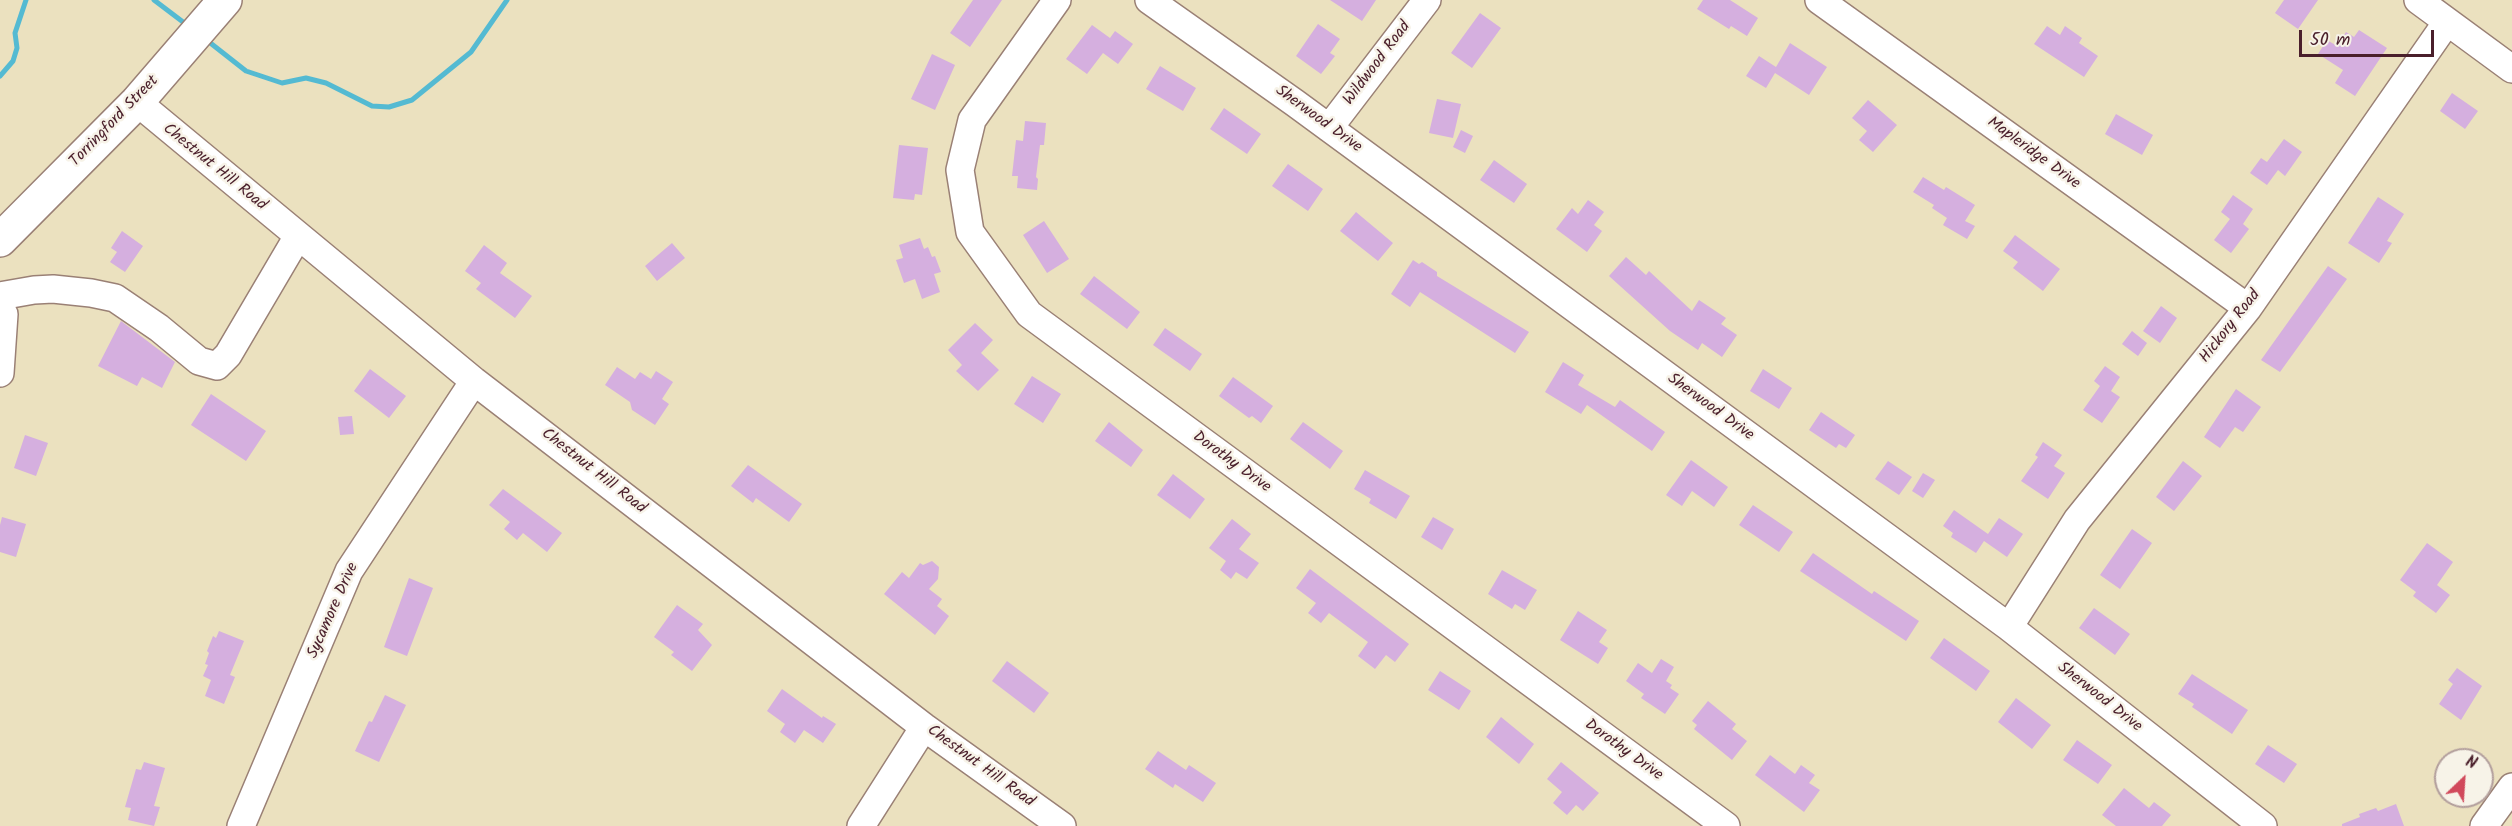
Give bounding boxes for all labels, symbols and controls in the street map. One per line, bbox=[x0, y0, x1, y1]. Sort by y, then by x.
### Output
street label: Wildwood Road bbox=[1340, 18, 1416, 110]
scale bar bbox=[2302, 18, 2437, 56]
text: 50 m bbox=[2310, 26, 2350, 55]
street label: Torringford Street bbox=[66, 72, 164, 172]
street label: Sherwood Drive bbox=[1271, 82, 1365, 158]
street label: Mapleridge Drive bbox=[1983, 114, 2083, 194]
street label: Chestnut Hill Road bbox=[158, 120, 270, 216]
street label: Hickory Road bbox=[2196, 287, 2266, 367]
street label: Sherwood Drive bbox=[1663, 370, 1757, 446]
street label: Chestnut Hill Road bbox=[537, 425, 649, 519]
street label: Dorothy Drive bbox=[1188, 428, 1274, 498]
street label: Sycamore Drive bbox=[304, 560, 364, 662]
street label: Sherwood Drive bbox=[2053, 659, 2145, 737]
street label: Dorothy Drive bbox=[1580, 716, 1666, 786]
street label: Chestnut Hill Road bbox=[923, 722, 1037, 812]
north arrow bbox=[2434, 748, 2494, 808]
text: N bbox=[2461, 750, 2481, 777]

